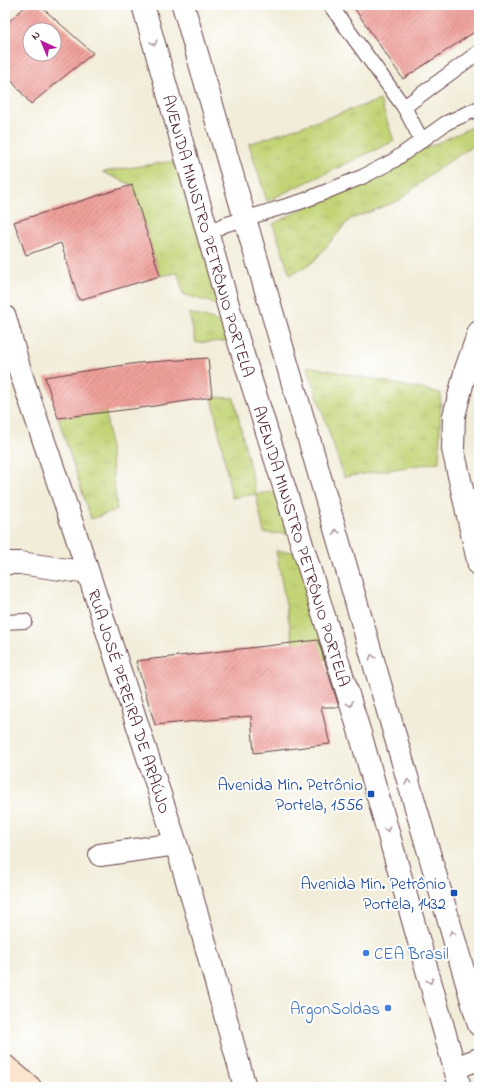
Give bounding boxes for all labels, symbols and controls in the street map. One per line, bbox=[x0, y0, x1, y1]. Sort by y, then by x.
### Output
north arrow bbox=[22, 22, 62, 62]
text: N bbox=[28, 27, 44, 44]
one-way arrow bbox=[149, 39, 158, 46]
street label: AVENIDA MINISTRO PETRÔNIO PORTELA bbox=[155, 92, 260, 381]
street label: AVENIDA MINISTRO PETRÔNIO PORTELA bbox=[246, 403, 356, 690]
one-way arrow bbox=[332, 529, 341, 536]
street label: RUA JOSÉ PEREIRA DE ARAÚJO bbox=[80, 586, 176, 817]
one-way arrow bbox=[368, 654, 377, 661]
one-way arrow bbox=[345, 700, 354, 707]
place label: Avenida Min. Petrônio Portela, 1556 bbox=[217, 773, 364, 818]
one-way arrow bbox=[404, 778, 413, 785]
marker: Avenida Min. Petrônio Portela, 1556 bbox=[366, 789, 376, 799]
one-way arrow bbox=[382, 825, 391, 832]
place label: Avenida Min. Petrônio Portela, 1432 bbox=[300, 872, 446, 917]
marker: Avenida Min. Petrônio Portela, 1432 bbox=[449, 888, 459, 898]
one-way arrow bbox=[448, 930, 457, 937]
place label: CEA Brasil bbox=[374, 942, 449, 967]
marker: CEA Brasil bbox=[361, 948, 371, 958]
one-way arrow bbox=[425, 977, 434, 984]
place label: ArgonSoldas bbox=[290, 997, 380, 1024]
marker: ArgonSoldas bbox=[383, 1003, 393, 1013]

